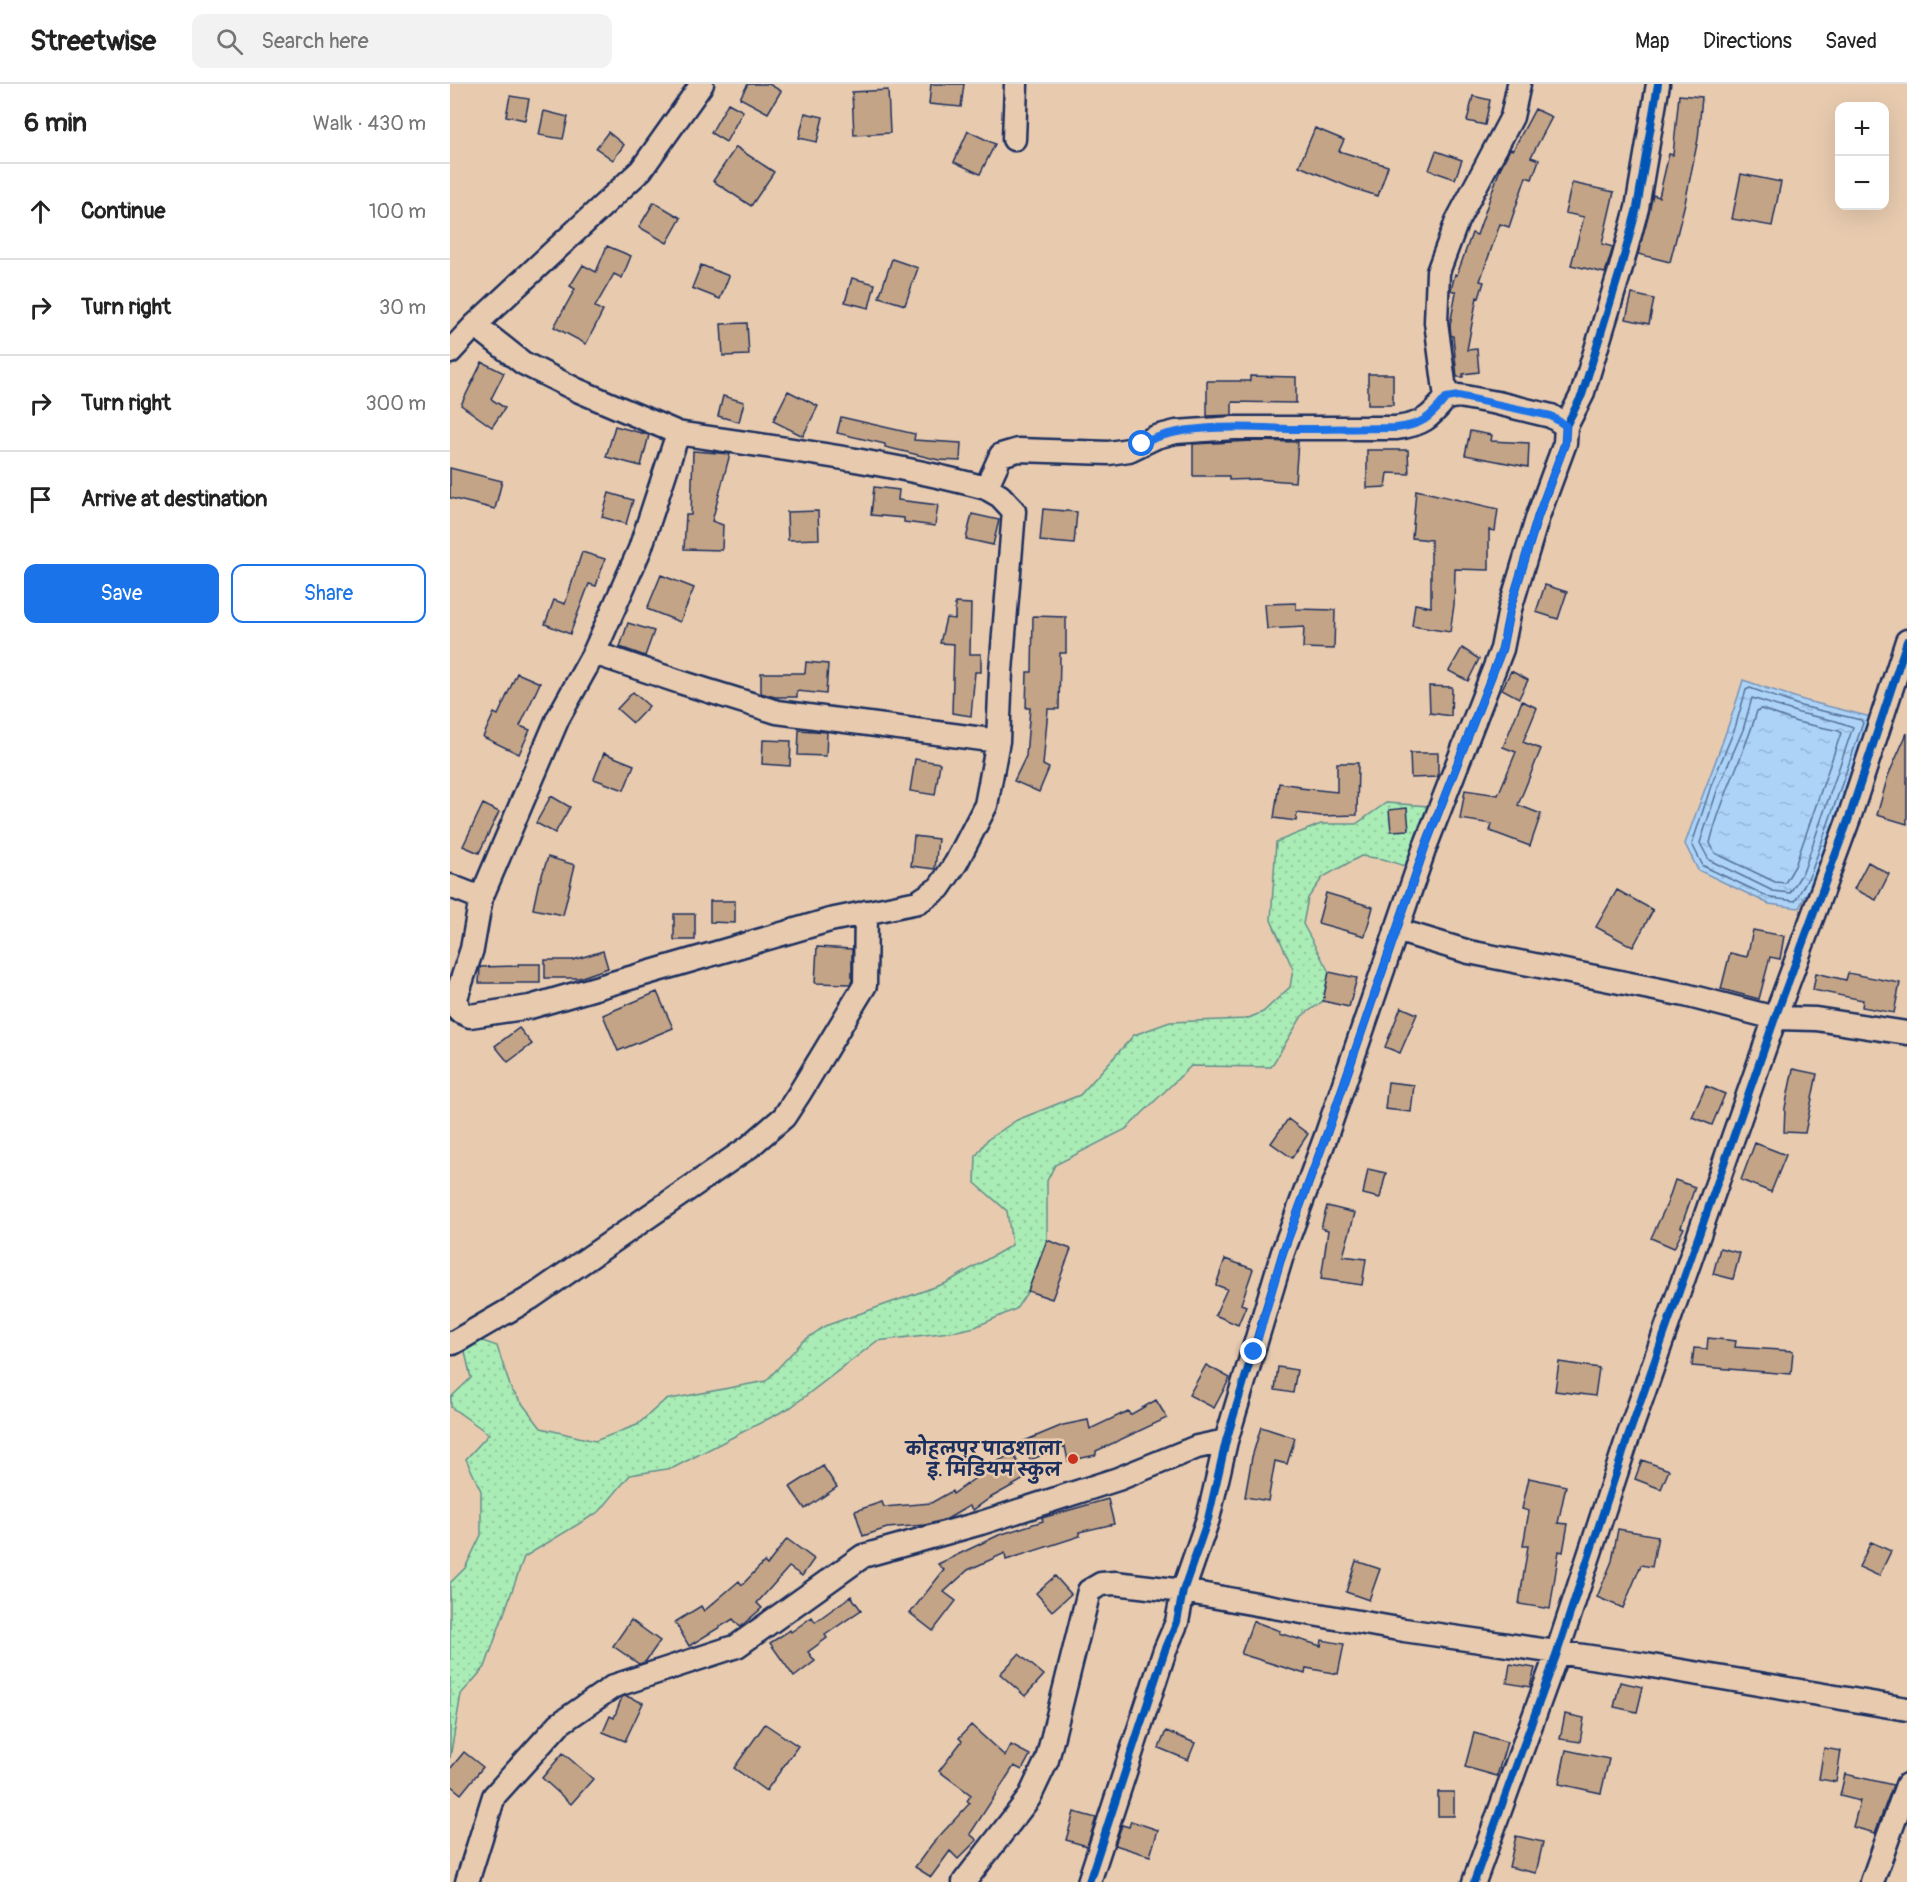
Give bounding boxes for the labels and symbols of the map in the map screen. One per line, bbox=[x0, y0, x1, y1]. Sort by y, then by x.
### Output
route start bbox=[1128, 430, 1154, 456]
route end bbox=[1240, 1338, 1266, 1364]
place label: कोहलपुर पाठशाला इ. मिडियम स्कुल bbox=[904, 1434, 1063, 1484]
marker: कोहलपुर पाठशाला इ. मिडियम स्कुल bbox=[1066, 1452, 1080, 1466]

